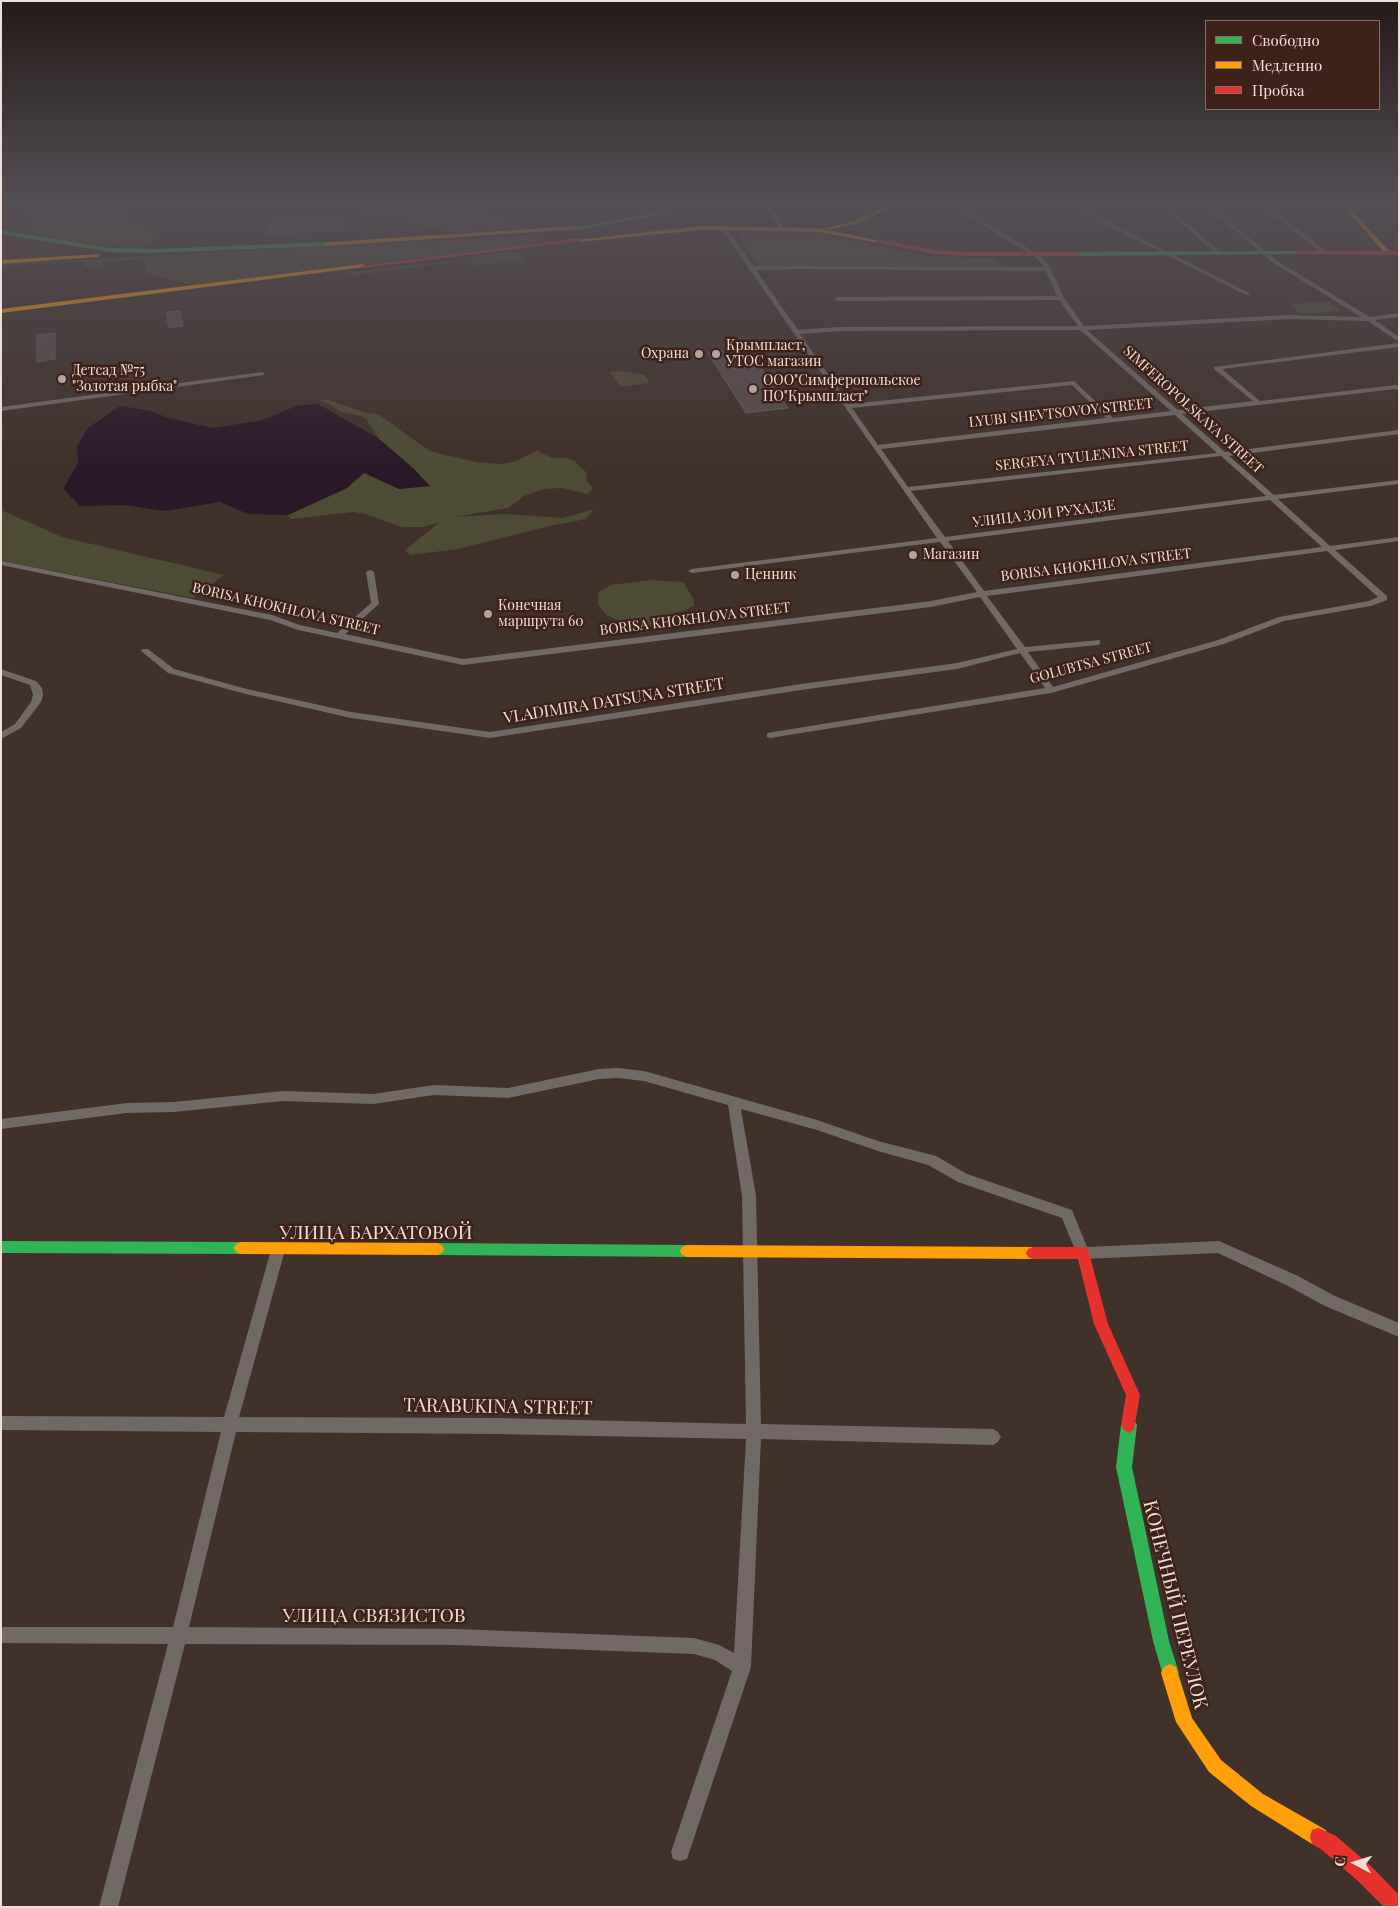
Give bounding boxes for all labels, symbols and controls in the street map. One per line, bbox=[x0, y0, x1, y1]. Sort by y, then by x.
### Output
legend bbox=[1205, 20, 1380, 110]
text: Свободно bbox=[1252, 30, 1320, 50]
text: Медленно bbox=[1252, 55, 1322, 75]
text: Пробка bbox=[1252, 80, 1305, 100]
place label: Крымпласт, УТОС магазин bbox=[726, 338, 821, 371]
street label: SIMFEROPOLSKAYA STREET bbox=[1119, 343, 1267, 477]
place label: Охрана bbox=[641, 346, 689, 362]
marker: Охрана bbox=[693, 348, 705, 360]
marker: Крымпласт, УТОС магазин bbox=[710, 348, 722, 360]
place label: Детсад №75 "Золотая рыбка" bbox=[72, 363, 177, 396]
marker: Детсад №75 "Золотая рыбка" bbox=[56, 373, 68, 385]
place label: ООО"Симферопольское ПО"Крымпласт" bbox=[763, 373, 920, 406]
marker: ООО"Симферопольское ПО"Крымпласт" bbox=[747, 383, 759, 395]
street label: LYUBI SHEVTSOVOY STREET bbox=[968, 395, 1154, 431]
street label: SERGEYA TYULENINA STREET bbox=[994, 437, 1190, 475]
street label: УЛИЦА ЗОИ РУХАДЗЕ bbox=[972, 497, 1116, 531]
street label: BORISA KHOKHLOVA STREET bbox=[1000, 545, 1192, 585]
place label: Магазин bbox=[923, 547, 979, 563]
marker: Магазин bbox=[907, 549, 919, 561]
place label: Ценник bbox=[745, 567, 796, 583]
marker: Ценник bbox=[729, 569, 741, 581]
street label: BORISA KHOKHLOVA STREET bbox=[191, 579, 381, 639]
place label: Конечная маршрута 60 bbox=[498, 598, 584, 630]
street label: BORISA KHOKHLOVA STREET bbox=[599, 599, 791, 639]
marker: Конечная маршрута 60 bbox=[482, 608, 494, 620]
street label: GOLUBTSA STREET bbox=[1028, 639, 1154, 687]
street label: VLADIMIRA DATSUNA STREET bbox=[502, 674, 726, 728]
street label: УЛИЦА БАРХАТОВОЙ bbox=[279, 1222, 473, 1244]
street label: TARABUKINA STREET bbox=[403, 1394, 593, 1420]
street label: КОНЕЧНЫЙ ПЕРЕУЛОК bbox=[1138, 1498, 1212, 1712]
street label: УЛИЦА СВЯЗИСТОВ bbox=[282, 1605, 466, 1627]
north arrow bbox=[1330, 1838, 1380, 1888]
text: С bbox=[1330, 1856, 1349, 1867]

